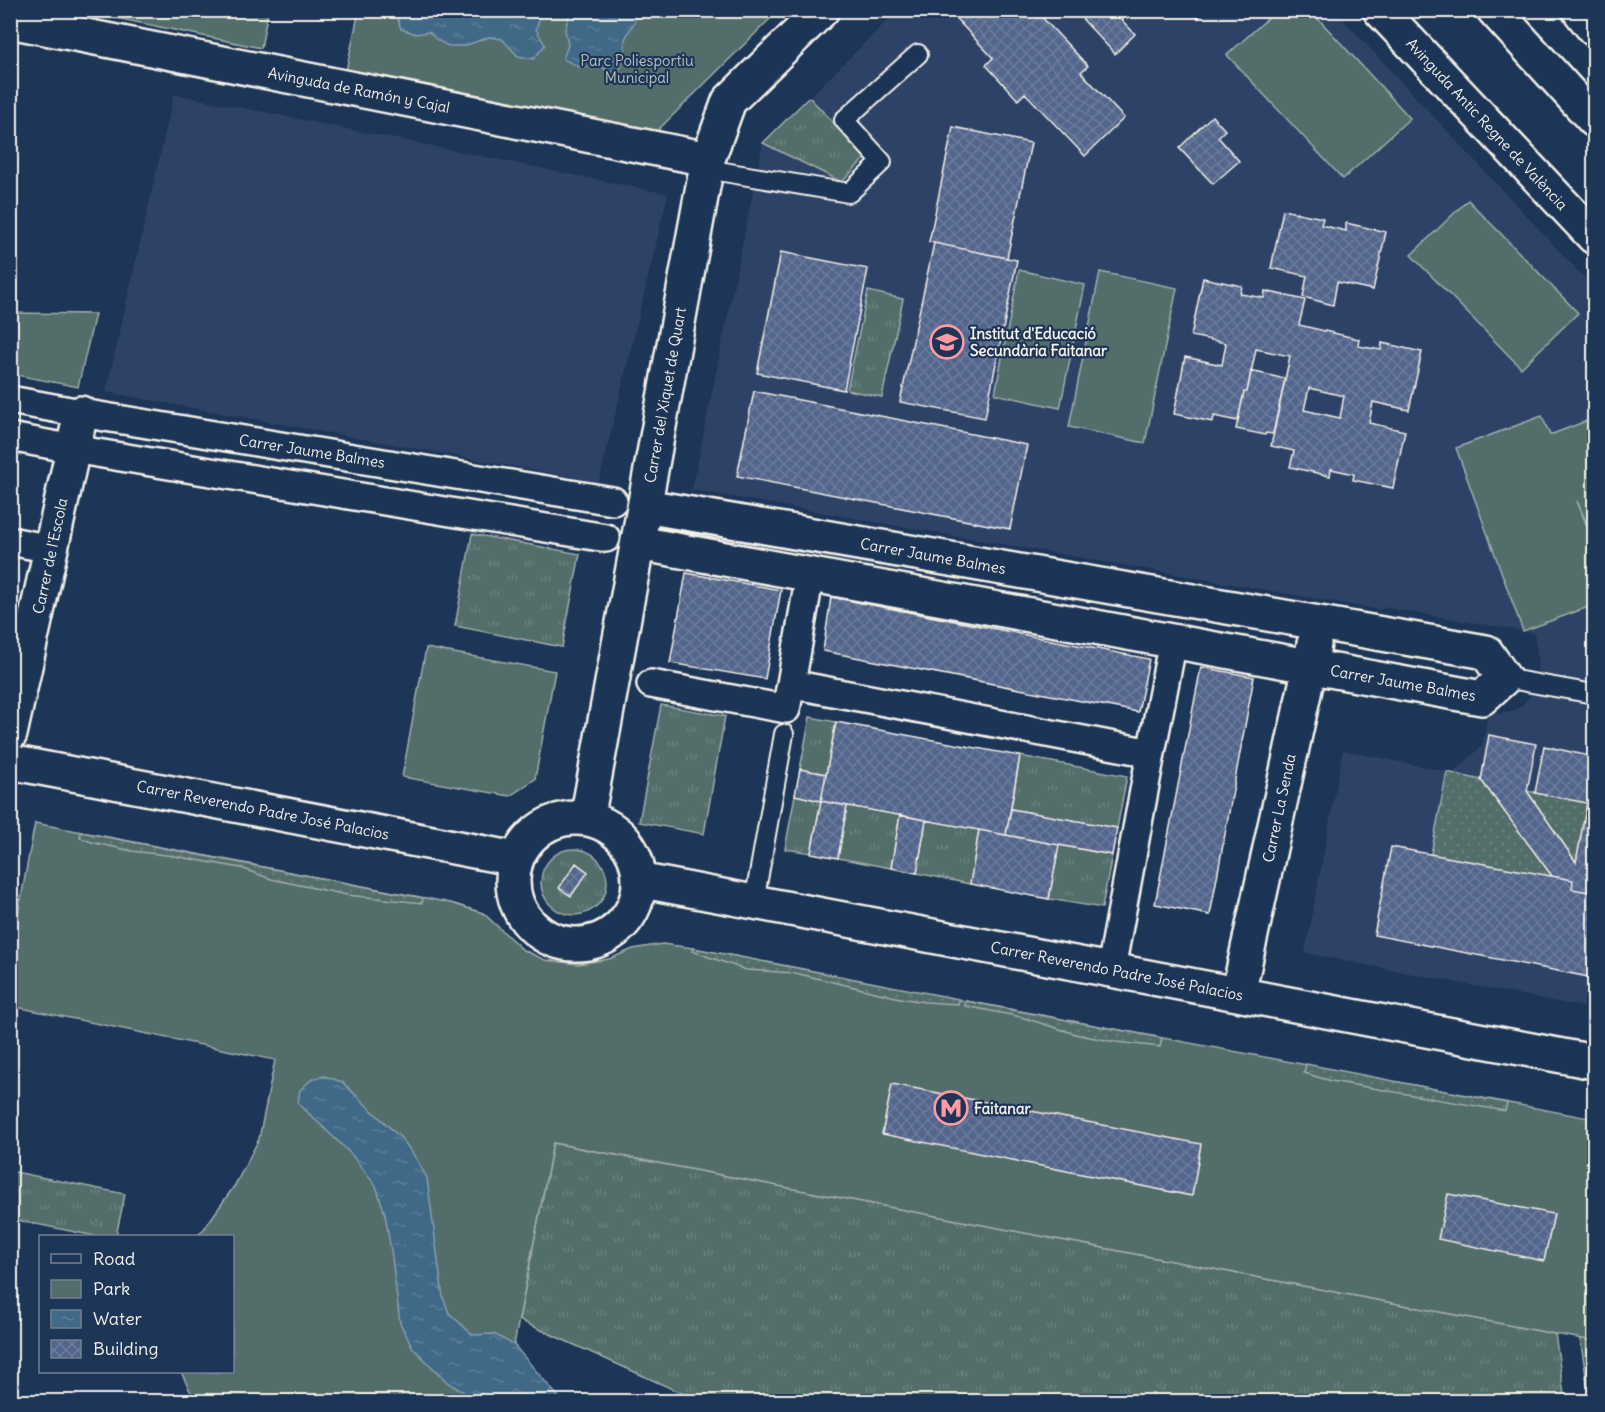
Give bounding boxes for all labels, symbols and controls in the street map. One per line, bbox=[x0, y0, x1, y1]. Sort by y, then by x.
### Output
street label: Avinguda Antic Regne de València bbox=[1402, 34, 1572, 214]
park label: Parc Poliesportiu Municipal bbox=[580, 51, 694, 87]
street label: Avinguda de Ramón y Cajal bbox=[266, 63, 452, 117]
street label: Carrer del Xiquet de Quart bbox=[640, 306, 690, 484]
school or university icon: Institut d'Educació Secundària Faitanar bbox=[929, 324, 965, 360]
place label: Institut d'Educació Secundària Faitanar bbox=[970, 324, 1108, 360]
street label: Carrer Jaume Balmes bbox=[238, 430, 386, 472]
street label: Carrer de l'Escola bbox=[28, 496, 72, 616]
street label: Carrer Jaume Balmes bbox=[859, 534, 1007, 578]
street label: Carrer Jaume Balmes bbox=[1329, 661, 1477, 705]
street label: Carrer La Senda bbox=[1258, 752, 1300, 864]
street label: Carrer Reverendo Padre José Palacios bbox=[135, 776, 391, 844]
street label: Carrer Reverendo Padre José Palacios bbox=[989, 937, 1245, 1005]
metro station icon: Faitanar bbox=[933, 1090, 969, 1126]
place label: Faitanar bbox=[974, 1099, 1032, 1118]
legend bbox=[39, 1235, 234, 1373]
text: Road bbox=[93, 1247, 136, 1270]
text: Park bbox=[93, 1277, 130, 1300]
text: Water bbox=[93, 1307, 143, 1330]
text: Building bbox=[93, 1337, 158, 1360]

